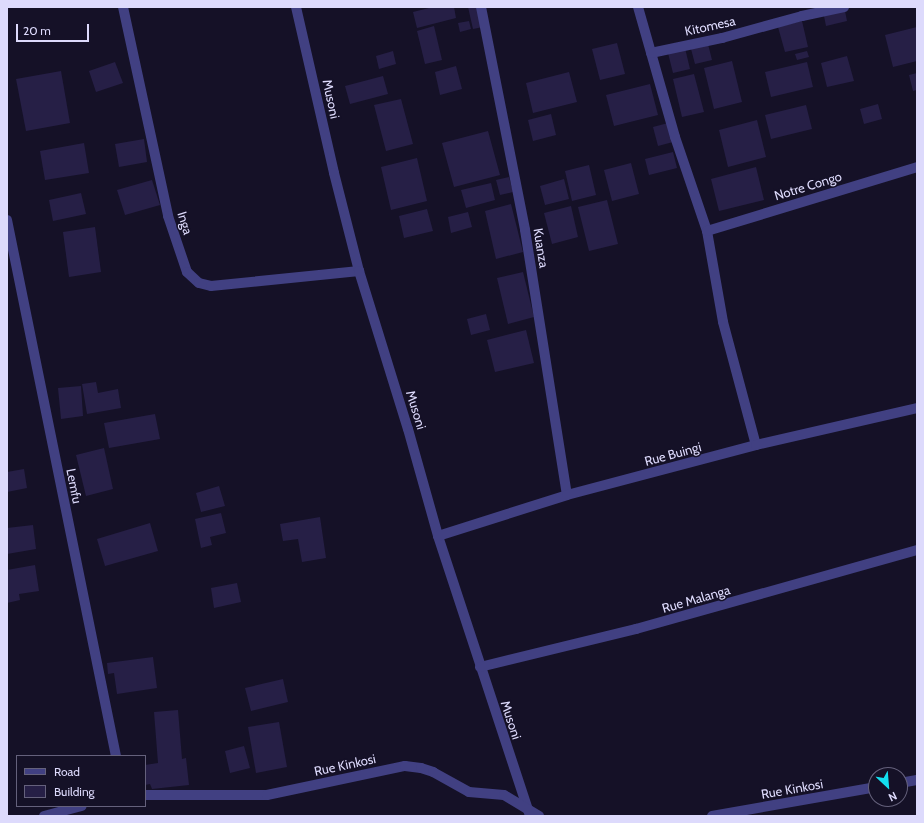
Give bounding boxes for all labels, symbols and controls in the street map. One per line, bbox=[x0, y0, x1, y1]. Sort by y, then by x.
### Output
street label: Kitomesa bbox=[683, 13, 737, 39]
scale bar bbox=[18, 16, 91, 42]
text: 20 m bbox=[23, 23, 51, 38]
street label: Musoni bbox=[319, 78, 343, 120]
street label: Notre Congo bbox=[772, 168, 844, 204]
street label: Inga bbox=[174, 210, 196, 236]
street label: Kuanza bbox=[530, 227, 552, 269]
street label: Musoni bbox=[403, 389, 429, 431]
street label: Rue Buingi bbox=[643, 439, 703, 469]
street label: Lemfu bbox=[63, 467, 85, 505]
street label: Rue Malanga bbox=[660, 582, 732, 616]
street label: Musoni bbox=[497, 699, 525, 741]
street label: Rue Kinkosi bbox=[313, 751, 377, 779]
legend bbox=[16, 755, 146, 807]
text: Road bbox=[54, 764, 80, 779]
north arrow bbox=[868, 767, 908, 807]
street label: Rue Kinkosi bbox=[760, 776, 824, 802]
text: Building bbox=[54, 784, 95, 799]
text: N bbox=[886, 789, 899, 805]

